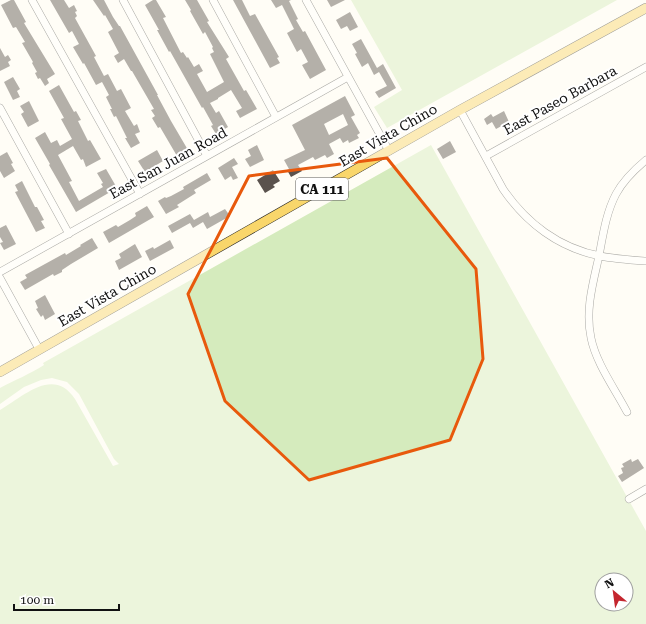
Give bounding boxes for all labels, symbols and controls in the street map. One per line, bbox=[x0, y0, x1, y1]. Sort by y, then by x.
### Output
street label: East Paseo Barbara bbox=[501, 62, 620, 138]
street label: East Vista Chino bbox=[336, 100, 440, 170]
street label: East San Juan Road bbox=[106, 124, 230, 202]
road number: CA 111 bbox=[296, 178, 348, 200]
street label: East Vista Chino bbox=[55, 260, 159, 330]
north arrow bbox=[594, 572, 634, 612]
text: N bbox=[603, 576, 617, 591]
scale bar bbox=[14, 586, 119, 612]
text: 100 m bbox=[20, 593, 54, 607]

